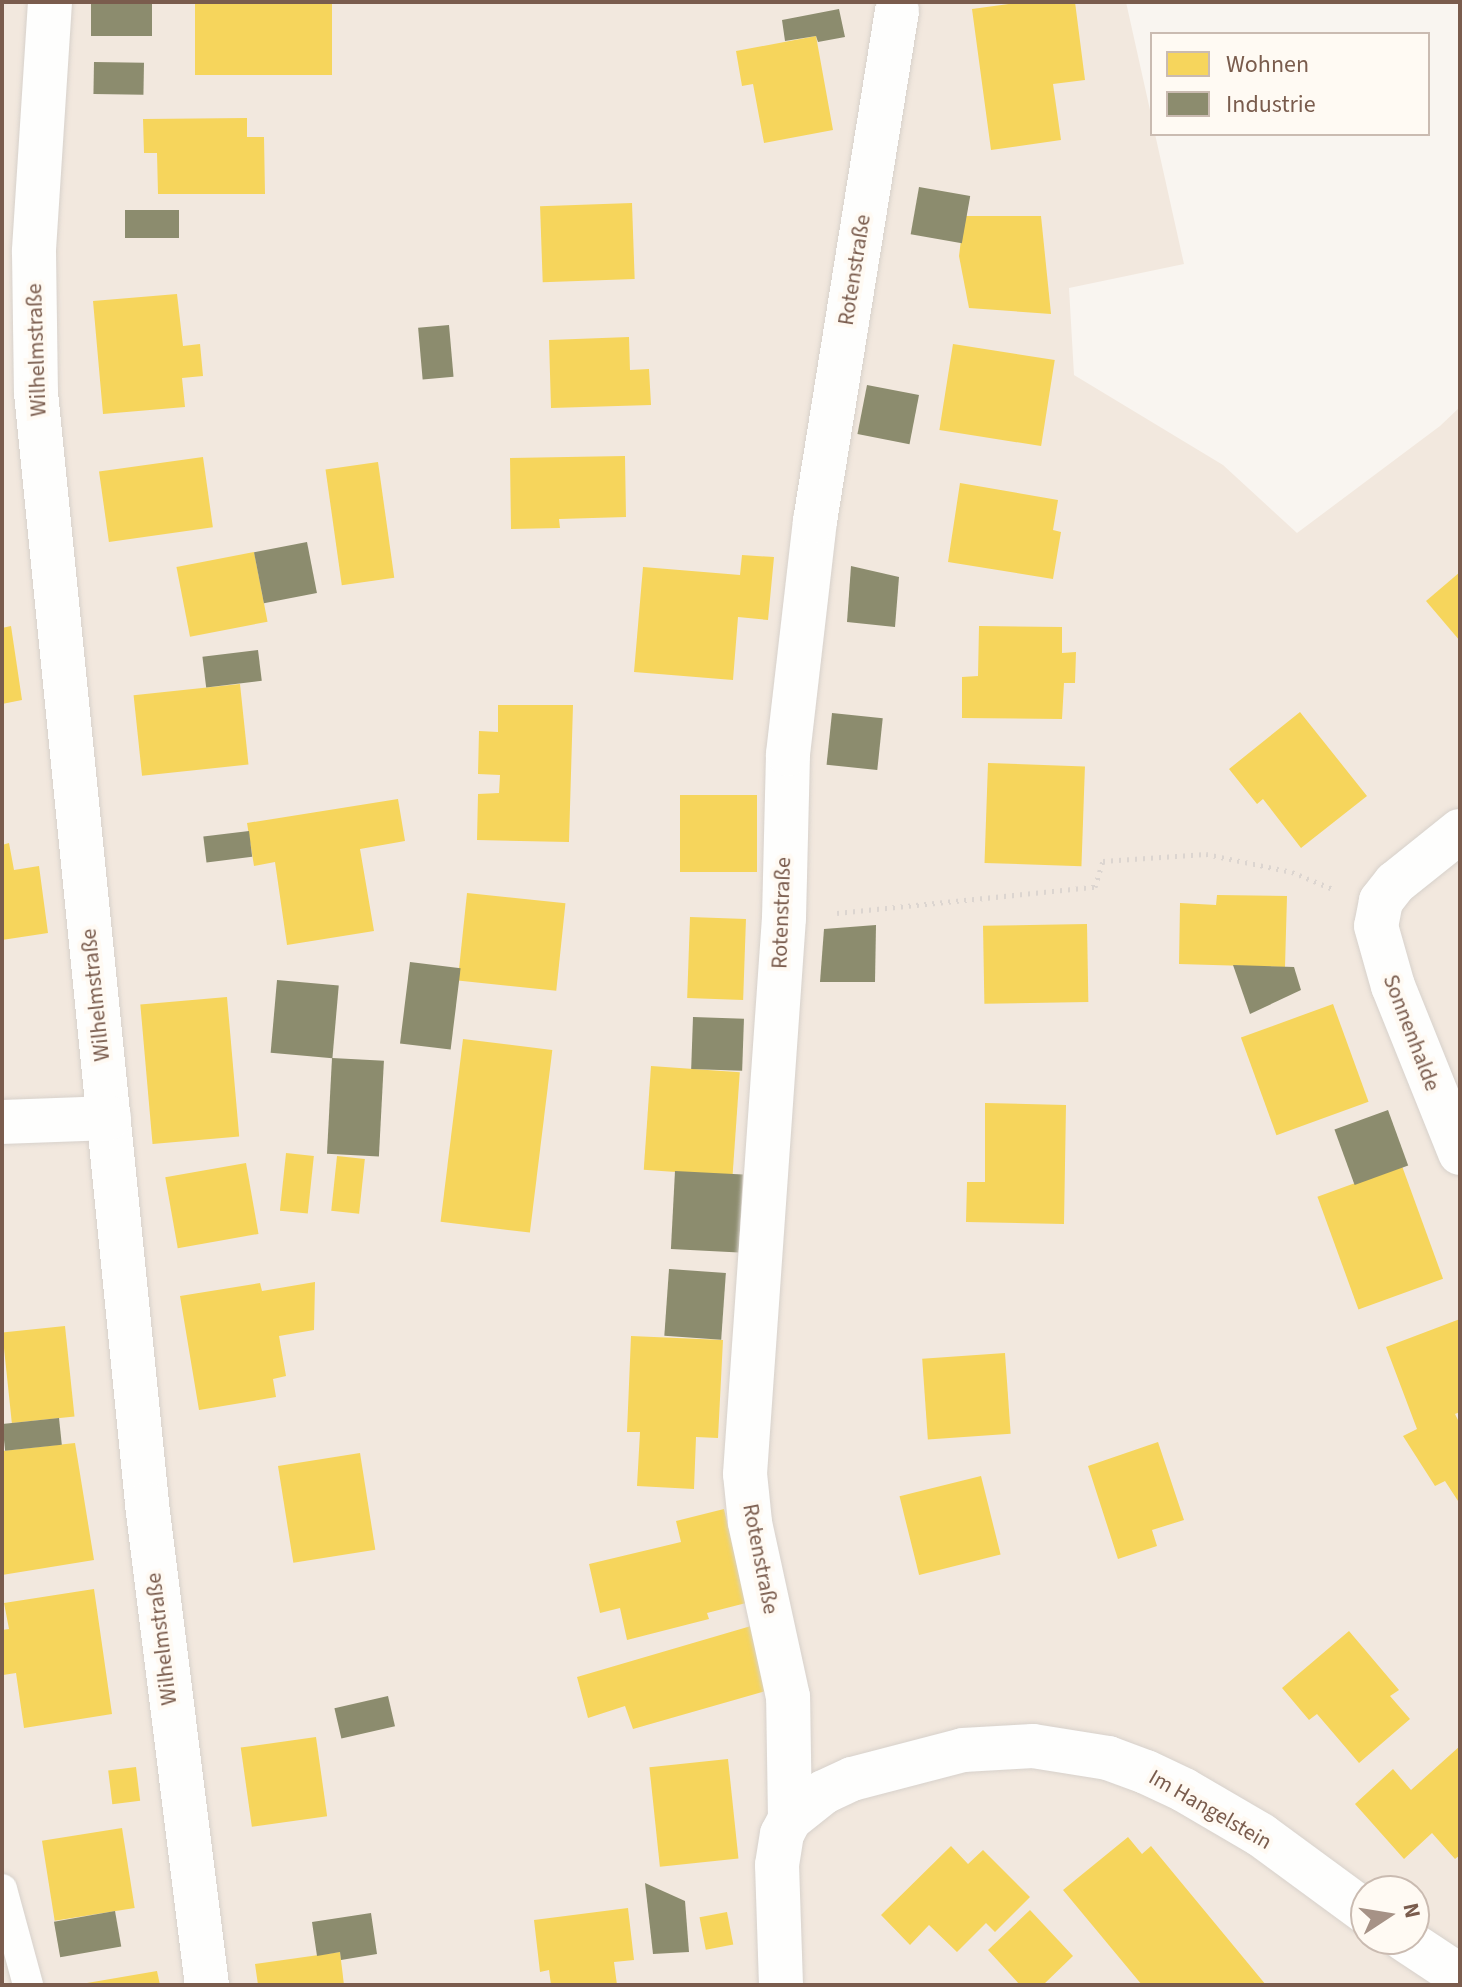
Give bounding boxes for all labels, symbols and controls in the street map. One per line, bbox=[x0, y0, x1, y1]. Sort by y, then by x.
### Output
legend bbox=[1150, 32, 1430, 136]
text: Wohnen bbox=[1226, 47, 1309, 82]
text: Industrie bbox=[1226, 87, 1316, 122]
street label: Rotenstraße bbox=[833, 213, 877, 327]
street label: Wilhelmstraße bbox=[21, 283, 53, 417]
street label: Rotenstraße bbox=[767, 857, 797, 969]
street label: Wilhelmstraße bbox=[76, 927, 116, 1063]
street label: Sonnenhalde bbox=[1377, 971, 1445, 1095]
street label: Rotenstraße bbox=[736, 1502, 784, 1616]
street label: Wilhelmstraße bbox=[141, 1571, 183, 1707]
street label: Im Hangelstein bbox=[1144, 1764, 1276, 1856]
north arrow bbox=[1350, 1875, 1430, 1955]
text: N bbox=[1394, 1900, 1429, 1921]

